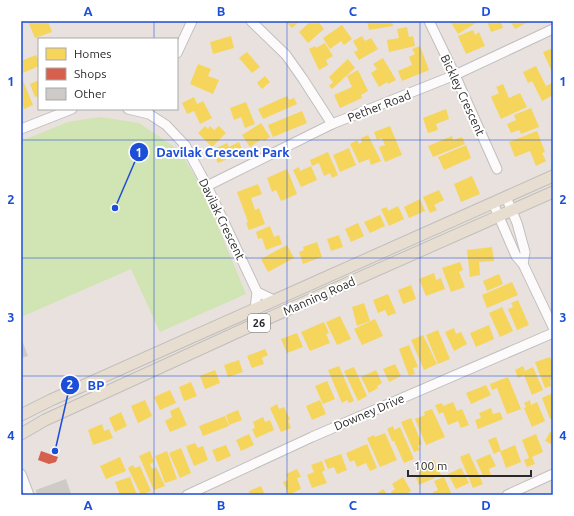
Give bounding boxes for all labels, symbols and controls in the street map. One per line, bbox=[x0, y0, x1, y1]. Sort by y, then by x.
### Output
text: A bbox=[83, 4, 93, 18]
text: B bbox=[217, 4, 226, 18]
text: C bbox=[349, 4, 358, 18]
text: D bbox=[481, 4, 491, 18]
legend bbox=[38, 38, 178, 110]
text: Homes bbox=[74, 47, 112, 60]
street label: Bickley Crescent bbox=[439, 52, 488, 138]
text: Shops bbox=[74, 67, 106, 80]
text: 1 bbox=[7, 74, 15, 88]
text: 1 bbox=[559, 74, 567, 88]
text: Other bbox=[74, 87, 107, 100]
street label: Pether Road bbox=[346, 88, 412, 124]
callout: Davilak Crescent Park bbox=[129, 140, 298, 165]
text: Davilak Crescent Park bbox=[156, 145, 290, 159]
text: 1 bbox=[136, 146, 142, 159]
street label: Davilak Crescent bbox=[197, 176, 247, 262]
text: 2 bbox=[7, 192, 15, 206]
text: 2 bbox=[559, 192, 567, 206]
street label: Manning Road bbox=[281, 274, 357, 318]
text: 3 bbox=[7, 310, 15, 324]
text: 3 bbox=[559, 310, 567, 324]
road number: 26 bbox=[248, 314, 270, 332]
callout: BP bbox=[60, 373, 112, 398]
text: 2 bbox=[67, 378, 74, 391]
text: BP bbox=[88, 378, 104, 392]
street label: Downey Drive bbox=[332, 391, 406, 433]
text: 4 bbox=[7, 428, 15, 442]
text: 4 bbox=[559, 428, 567, 442]
scale bar bbox=[408, 452, 531, 478]
text: 100 m bbox=[414, 459, 447, 472]
text: A bbox=[83, 498, 93, 512]
text: B bbox=[217, 498, 226, 512]
text: C bbox=[349, 498, 358, 512]
text: D bbox=[481, 498, 491, 512]

